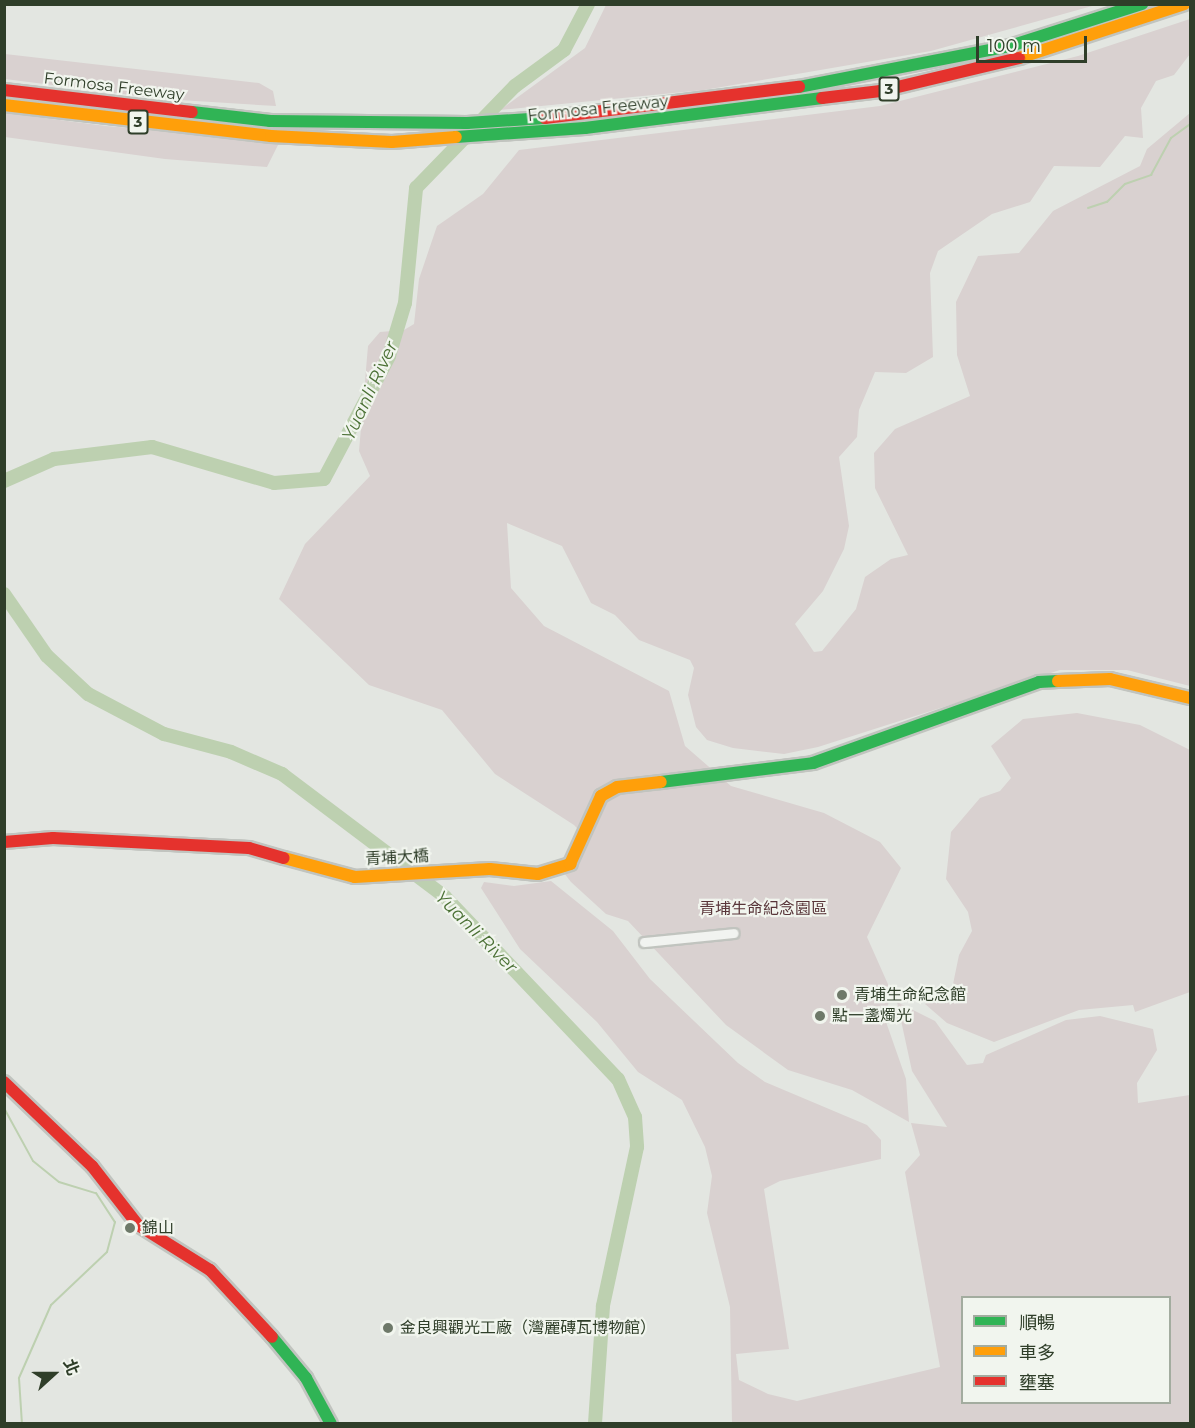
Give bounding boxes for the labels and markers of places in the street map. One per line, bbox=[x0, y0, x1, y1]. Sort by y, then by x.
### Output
place label: 青埔生命紀念館 bbox=[854, 985, 966, 1005]
marker: 青埔生命紀念館 bbox=[835, 988, 849, 1002]
place label: 點一盞燭光 bbox=[832, 1006, 912, 1026]
marker: 點一盞燭光 bbox=[813, 1009, 827, 1023]
place label: 錦山 bbox=[142, 1218, 174, 1238]
marker: 錦山 bbox=[123, 1221, 137, 1235]
place label: 金良興觀光工廠（灣麗磚瓦博物館） bbox=[400, 1318, 656, 1338]
marker: 金良興觀光工廠（灣麗磚瓦博物館） bbox=[381, 1321, 395, 1335]

